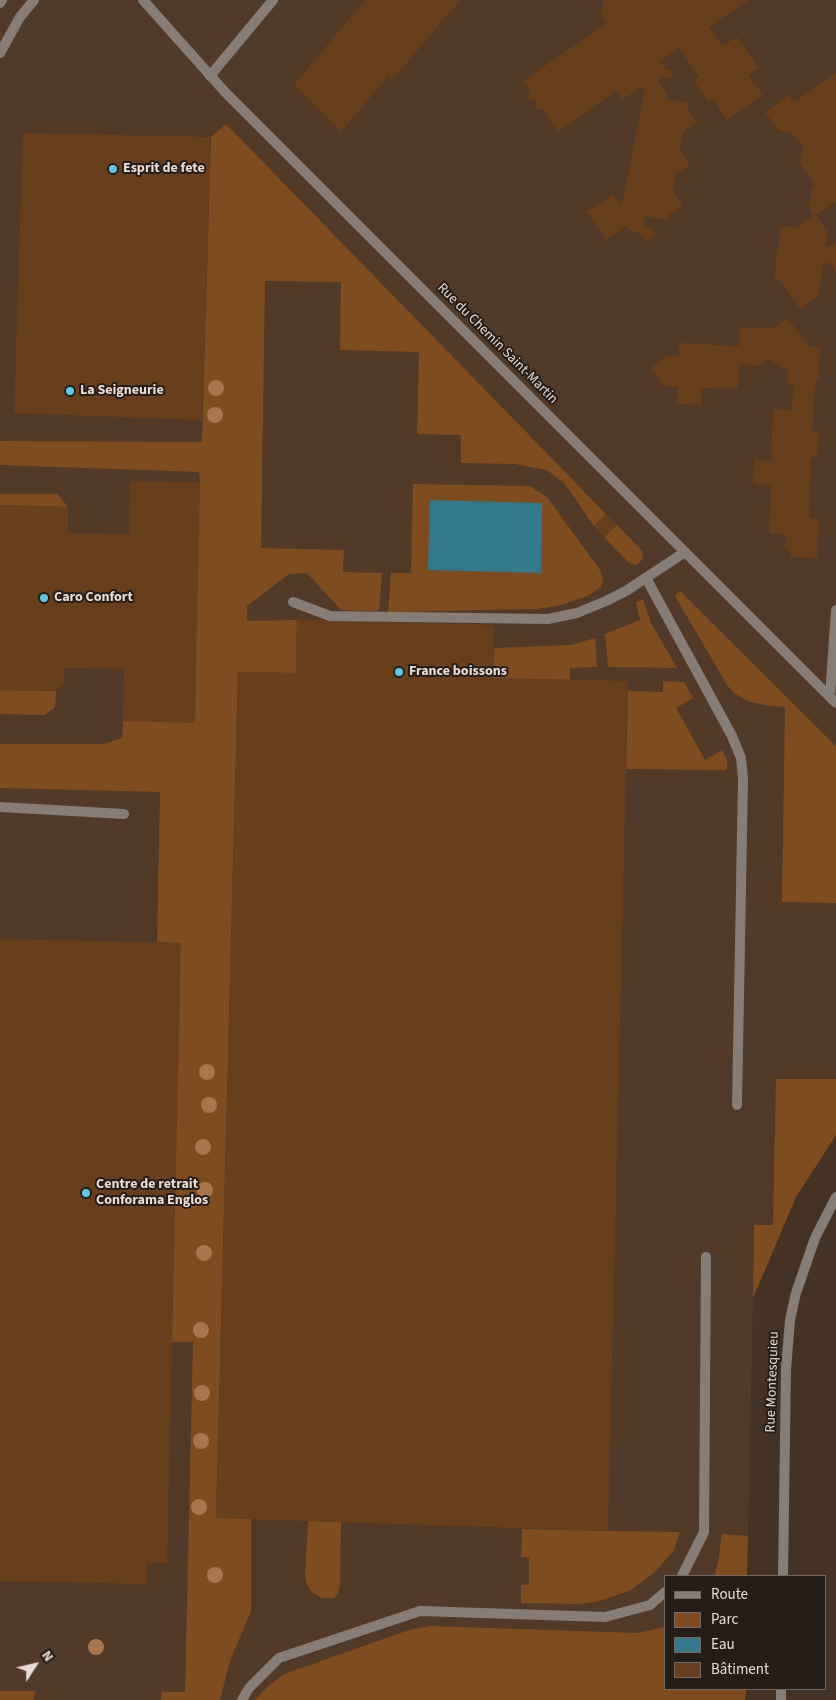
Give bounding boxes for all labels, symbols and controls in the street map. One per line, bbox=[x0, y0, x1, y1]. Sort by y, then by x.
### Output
place label: Esprit de fete bbox=[123, 161, 205, 177]
marker: Esprit de fete bbox=[107, 163, 119, 175]
street label: Rue du Chemin Saint-Martin bbox=[433, 280, 561, 408]
place label: La Seigneurie bbox=[80, 383, 164, 399]
marker: La Seigneurie bbox=[64, 385, 76, 397]
place label: Caro Confort bbox=[54, 590, 133, 606]
marker: Caro Confort bbox=[38, 592, 50, 604]
place label: France boissons bbox=[409, 664, 507, 680]
marker: France boissons bbox=[393, 666, 405, 678]
place label: Centre de retrait Conforama Englos bbox=[96, 1177, 208, 1210]
marker: Centre de retrait Conforama Englos bbox=[80, 1187, 92, 1199]
street label: Rue Montesquieu bbox=[763, 1331, 783, 1433]
legend bbox=[664, 1575, 826, 1690]
text: Route bbox=[711, 1584, 748, 1605]
text: Parc bbox=[711, 1609, 738, 1630]
text: Eau bbox=[711, 1634, 735, 1655]
north arrow bbox=[10, 1640, 60, 1690]
text: N bbox=[36, 1647, 58, 1666]
text: Bâtiment bbox=[711, 1659, 769, 1680]

